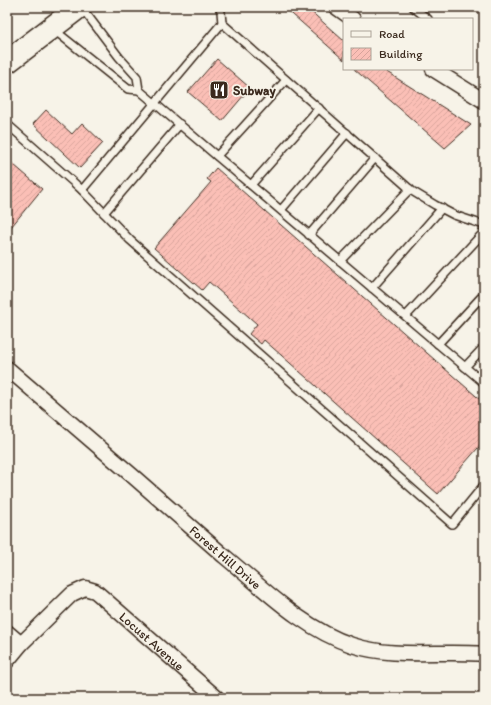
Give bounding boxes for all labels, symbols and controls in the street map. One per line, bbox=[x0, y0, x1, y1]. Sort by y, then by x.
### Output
legend bbox=[343, 18, 473, 70]
text: Road bbox=[379, 27, 405, 41]
text: Building bbox=[379, 47, 423, 61]
restaurant icon: Subway bbox=[208, 79, 230, 101]
place label: Subway bbox=[233, 83, 277, 99]
street label: Forest Hill Drive bbox=[187, 522, 264, 592]
street label: Locust Avenue bbox=[117, 609, 187, 673]

